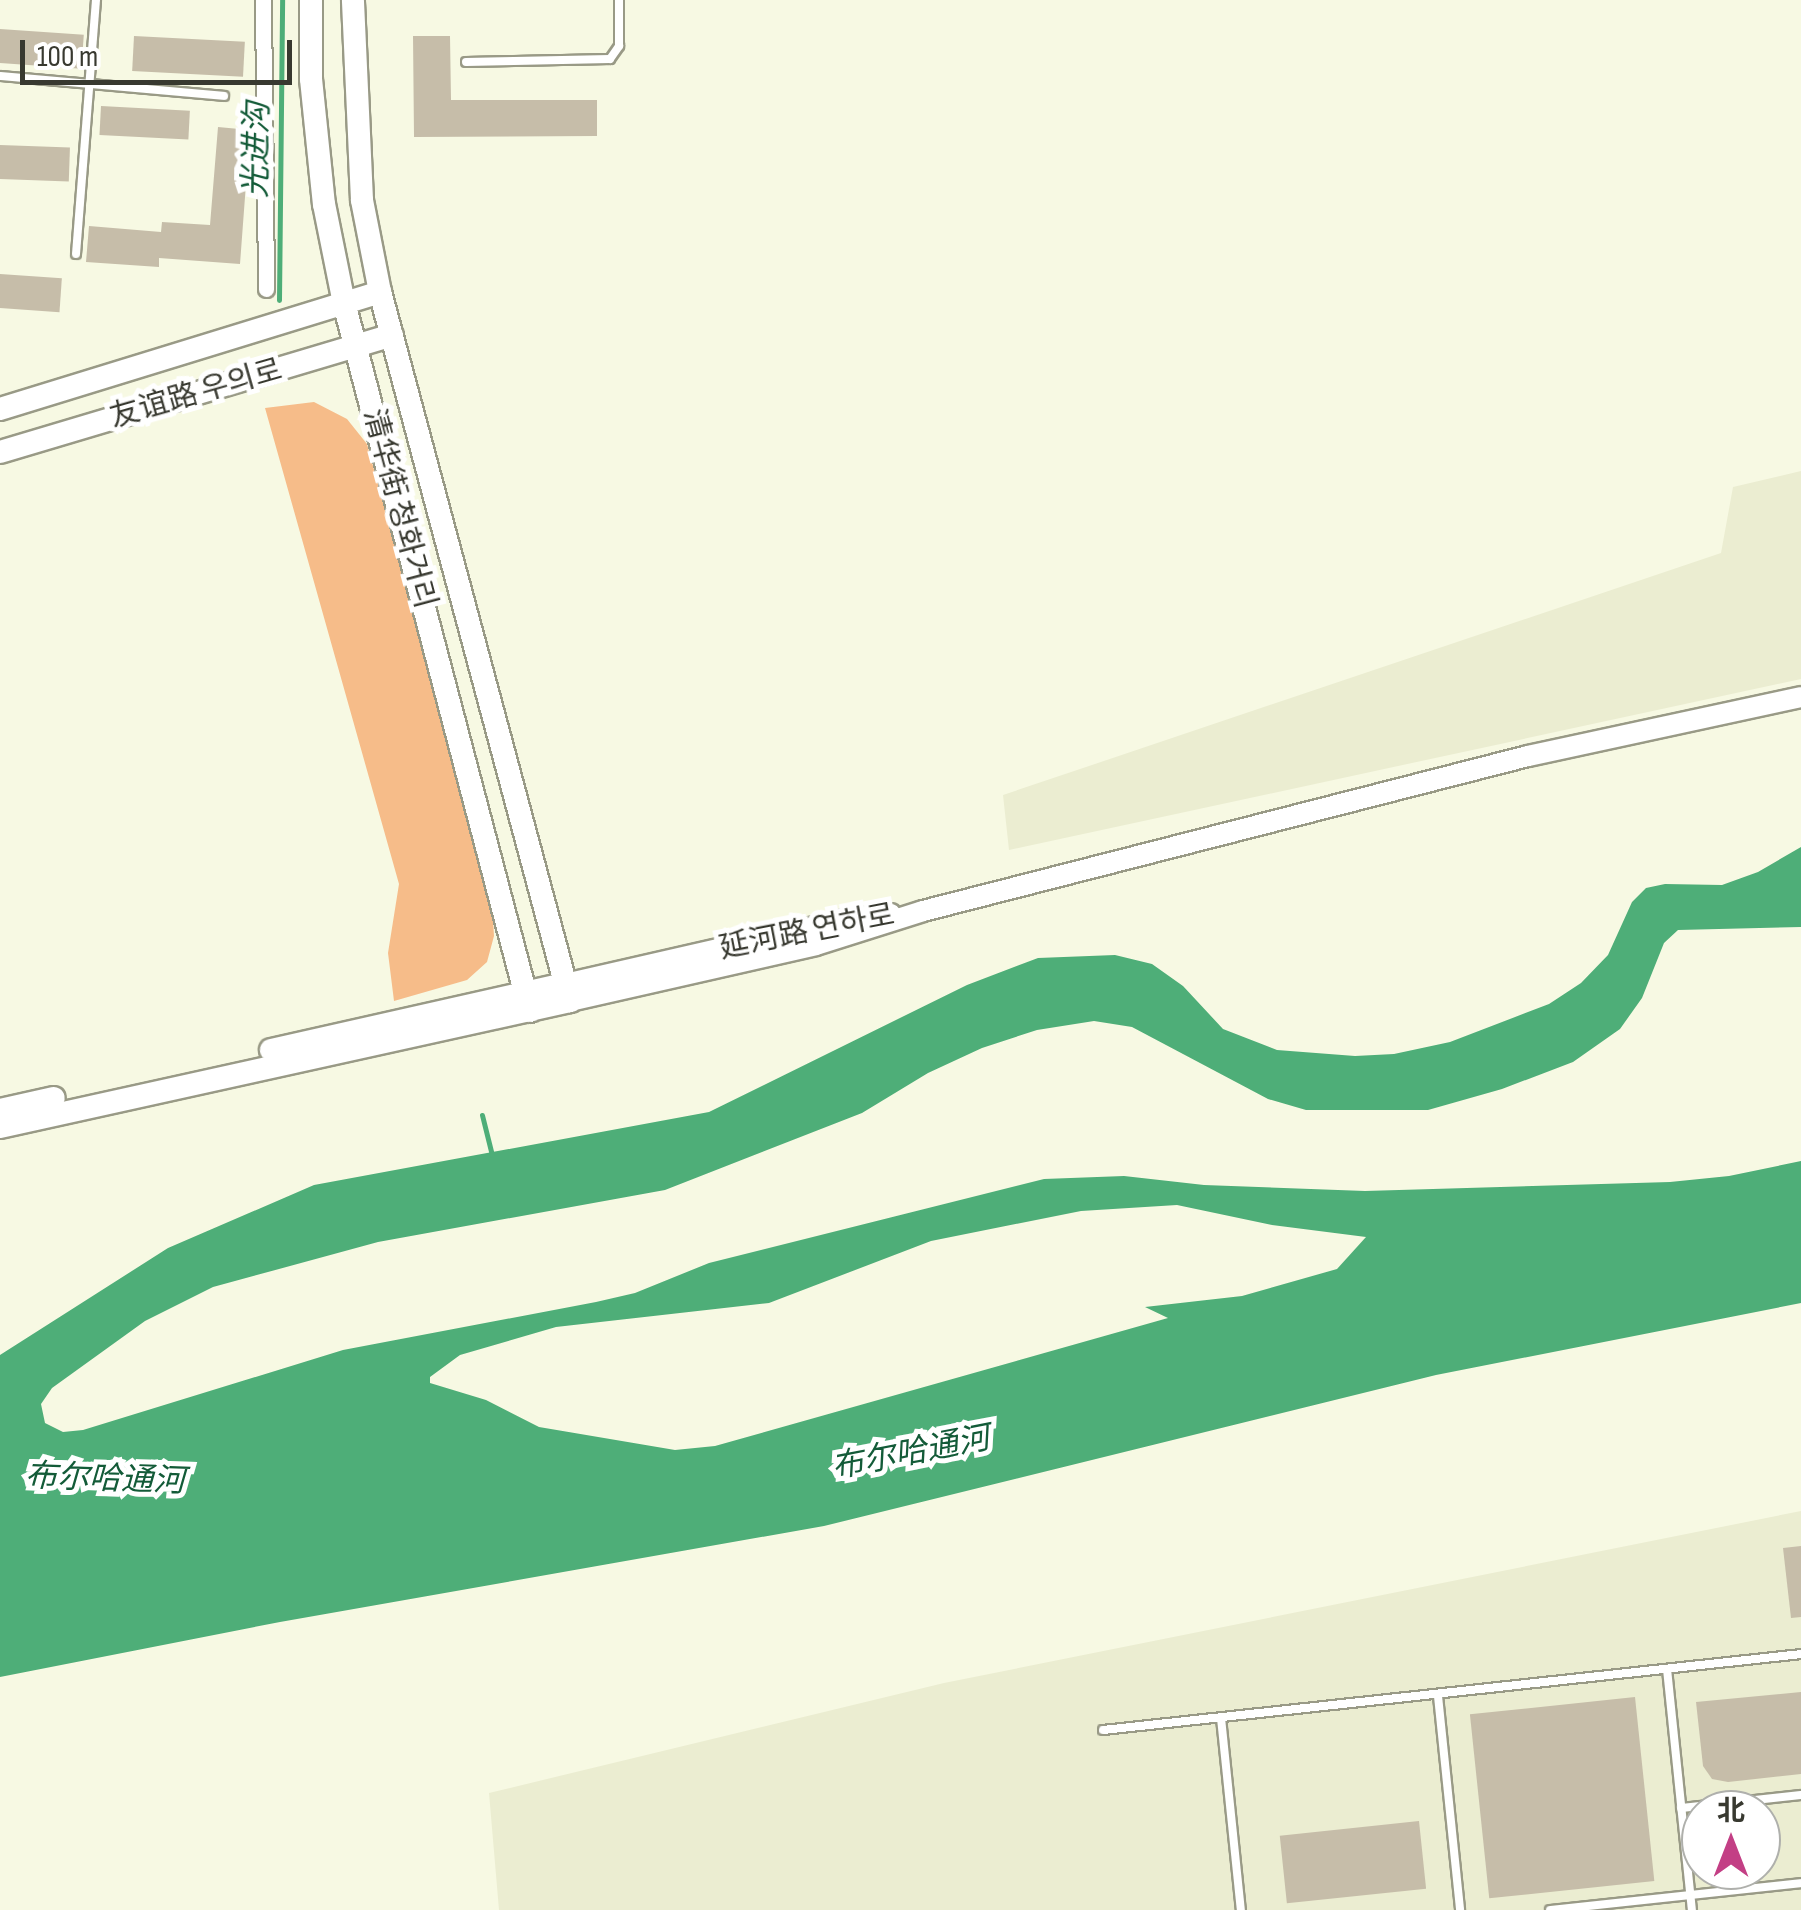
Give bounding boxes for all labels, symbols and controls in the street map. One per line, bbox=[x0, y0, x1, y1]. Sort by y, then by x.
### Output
scale bar bbox=[25, 20, 298, 82]
text: 100 m bbox=[37, 39, 98, 75]
water label: 光进沟 bbox=[238, 102, 278, 198]
street label: 友谊路 우의로 bbox=[106, 352, 286, 436]
street label: 清华街 청화거리 bbox=[355, 405, 443, 613]
street label: 延河路 연하로 bbox=[716, 897, 898, 967]
water label: 布尔哈通河 bbox=[829, 1420, 993, 1488]
water label: 布尔哈通河 bbox=[24, 1458, 186, 1502]
north arrow bbox=[1681, 1790, 1781, 1890]
text: 北 bbox=[1717, 1795, 1745, 1828]

